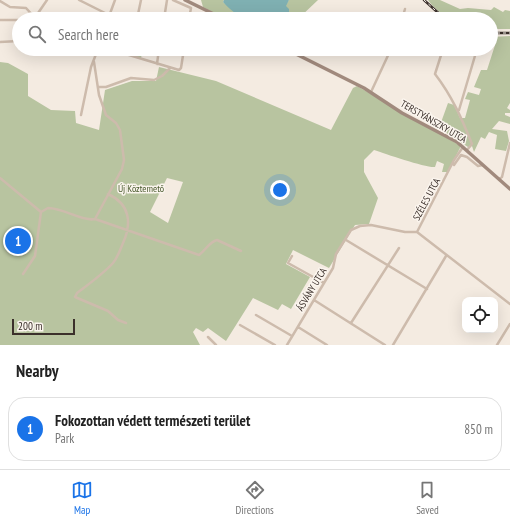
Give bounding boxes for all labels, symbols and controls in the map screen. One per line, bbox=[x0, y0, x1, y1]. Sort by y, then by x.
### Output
search box bbox=[12, 12, 498, 56]
icon: search bbox=[26, 23, 48, 45]
text: Search here bbox=[58, 25, 119, 44]
street label: TERSTYÁNSZKY UTCA bbox=[398, 97, 469, 146]
street label: SZÉLES UTCA bbox=[410, 176, 443, 223]
your location bbox=[270, 180, 290, 200]
park label: Új Köztemető bbox=[118, 182, 164, 195]
pin: 1 bbox=[5, 226, 31, 256]
street label: ÁSVÁNY UTCA bbox=[293, 265, 330, 313]
map controls bbox=[462, 297, 498, 333]
button: locate bbox=[462, 297, 498, 333]
scale bar bbox=[12, 317, 75, 336]
text: 200 m bbox=[18, 319, 42, 333]
text: Nearby bbox=[16, 360, 59, 382]
text: Fokozottan védett természeti terület bbox=[55, 411, 250, 430]
text: 1 bbox=[27, 421, 33, 438]
text: 850 m bbox=[464, 421, 493, 438]
text: Park bbox=[55, 430, 74, 447]
tab: Map bbox=[71, 479, 93, 517]
tab: Directions bbox=[236, 479, 274, 517]
tab: Saved bbox=[416, 479, 439, 517]

